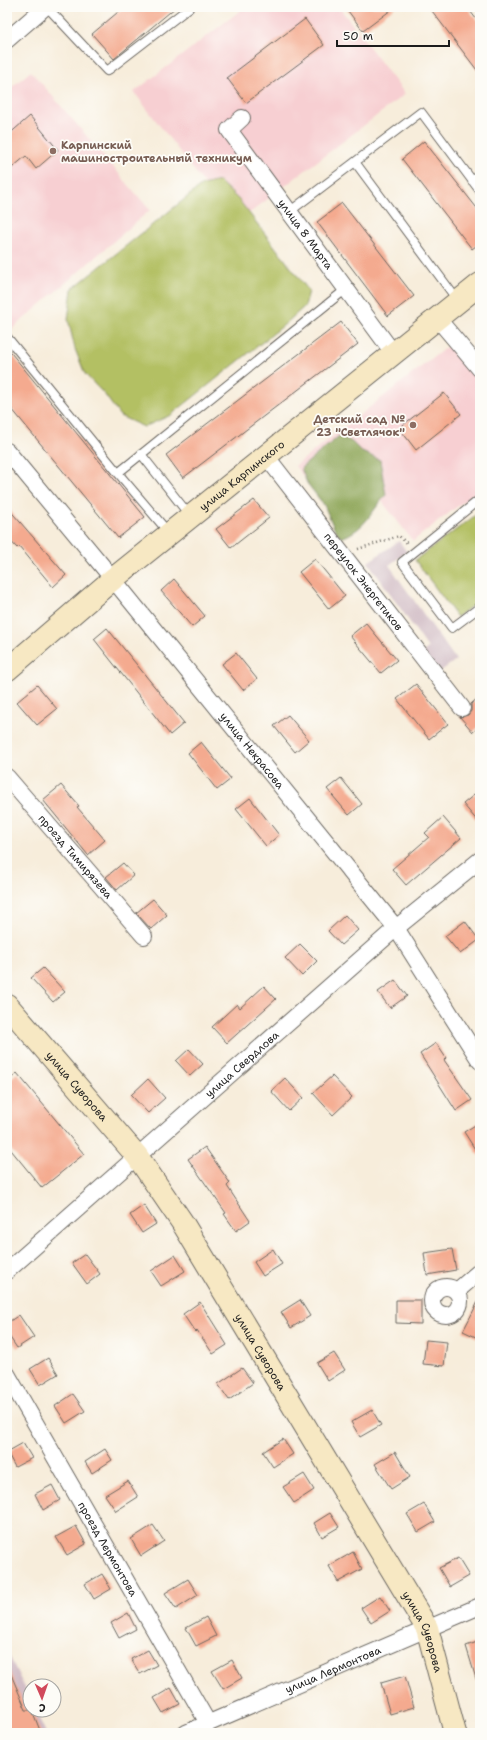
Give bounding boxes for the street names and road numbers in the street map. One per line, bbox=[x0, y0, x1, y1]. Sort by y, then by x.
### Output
street label: улица 8 Марта bbox=[275, 196, 337, 272]
street label: улица Карпинского bbox=[196, 436, 288, 514]
street label: переулок Энергетиков bbox=[321, 529, 407, 634]
street label: улица Некрасова bbox=[216, 709, 288, 792]
street label: проезд Тимирязева bbox=[35, 811, 116, 902]
street label: улица Свердлова bbox=[202, 1027, 282, 1101]
street label: улица Суворова bbox=[42, 1048, 111, 1124]
street label: улица Суворова bbox=[231, 1311, 290, 1394]
street label: проезд Лермонтова bbox=[75, 1499, 141, 1599]
street label: улица Суворова bbox=[399, 1588, 446, 1674]
street label: улица Лермонтова bbox=[283, 1642, 383, 1697]

